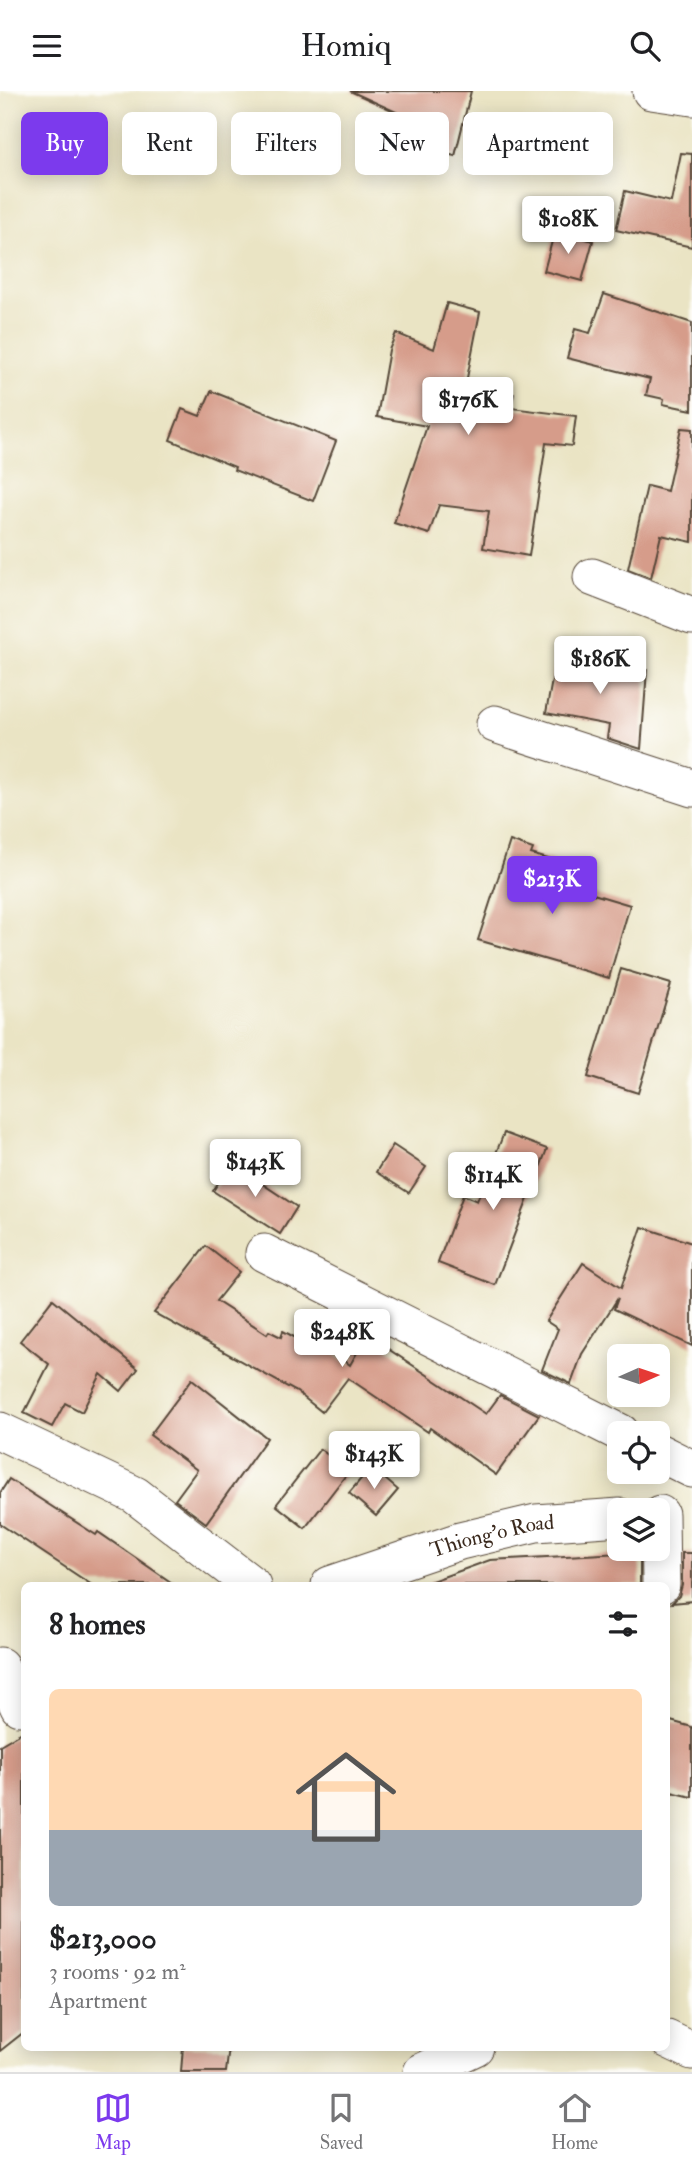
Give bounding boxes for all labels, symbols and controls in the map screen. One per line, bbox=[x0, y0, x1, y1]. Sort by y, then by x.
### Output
text: Homiq bbox=[300, 26, 392, 66]
icon: menu bbox=[28, 27, 66, 65]
icon: search bbox=[626, 27, 664, 65]
chip: Buy bbox=[21, 112, 108, 175]
chip: Rent bbox=[122, 112, 217, 175]
chip: Filters bbox=[231, 112, 341, 175]
chip: New bbox=[355, 112, 449, 175]
chip: Apartment bbox=[463, 112, 613, 175]
pin: $108K bbox=[519, 197, 617, 256]
text: $108K bbox=[538, 204, 598, 233]
pin: $176K bbox=[419, 377, 517, 437]
text: $176K bbox=[438, 385, 498, 414]
pin: $186K bbox=[551, 637, 649, 696]
text: $186K bbox=[570, 644, 630, 673]
pin: $213K bbox=[503, 857, 601, 916]
text: $213K bbox=[523, 864, 581, 893]
pin: $143K bbox=[206, 1139, 304, 1199]
text: $143K bbox=[226, 1147, 284, 1176]
pin: $114K bbox=[444, 1153, 542, 1212]
text: $114K bbox=[464, 1160, 522, 1189]
pin: $248K bbox=[293, 1309, 391, 1369]
text: $248K bbox=[310, 1317, 374, 1346]
north arrow bbox=[607, 1344, 670, 1407]
map controls bbox=[607, 1344, 670, 1561]
button: locate bbox=[607, 1421, 670, 1484]
pin: $143K bbox=[325, 1431, 423, 1491]
text: $143K bbox=[345, 1439, 403, 1468]
button: layers bbox=[607, 1498, 670, 1561]
street label: Thiong'o Road bbox=[427, 1509, 556, 1564]
icon: filters bbox=[604, 1605, 642, 1643]
text: 8 homes bbox=[49, 1606, 146, 1643]
icon: home bbox=[283, 1734, 409, 1860]
text: $213,000 bbox=[49, 1920, 157, 1957]
text: 3 rooms · 92 m² bbox=[49, 1957, 186, 1986]
text: Apartment bbox=[49, 1986, 147, 2015]
tab: Map bbox=[94, 2089, 132, 2155]
tab: Saved bbox=[320, 2089, 363, 2155]
tab: Home bbox=[551, 2089, 598, 2155]

